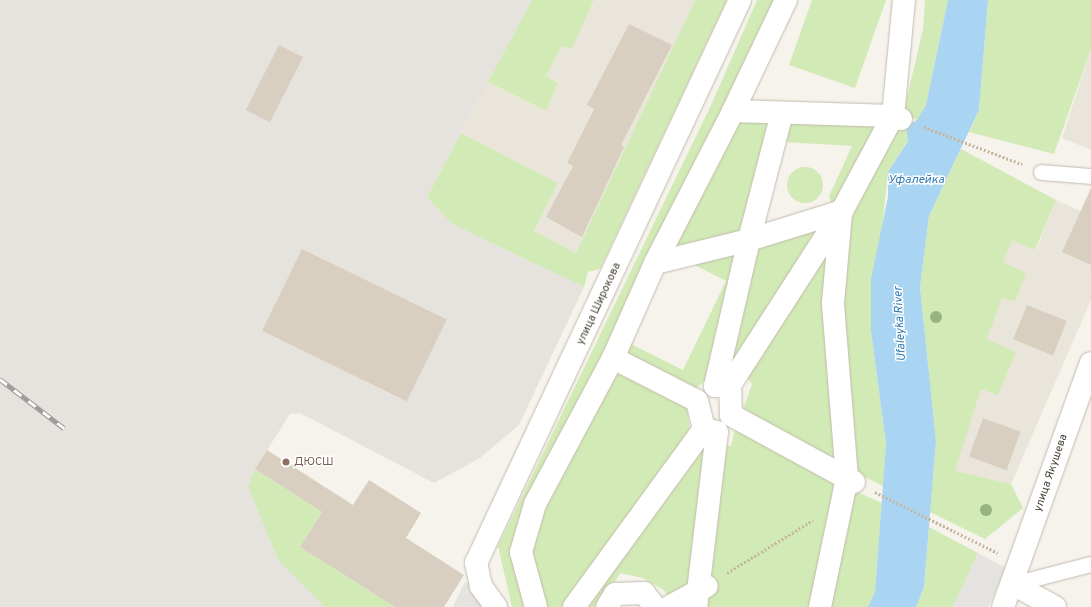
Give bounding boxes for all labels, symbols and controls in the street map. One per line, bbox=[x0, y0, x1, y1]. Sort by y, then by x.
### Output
water label: Уфалейка bbox=[888, 174, 944, 188]
street label: улица Широкова bbox=[574, 261, 624, 347]
water label: Ufaleyka River bbox=[892, 286, 910, 362]
street label: улица Якушева bbox=[1032, 432, 1070, 514]
place label: ДЮСШ bbox=[294, 455, 334, 469]
marker: ДЮСШ bbox=[281, 457, 291, 467]

